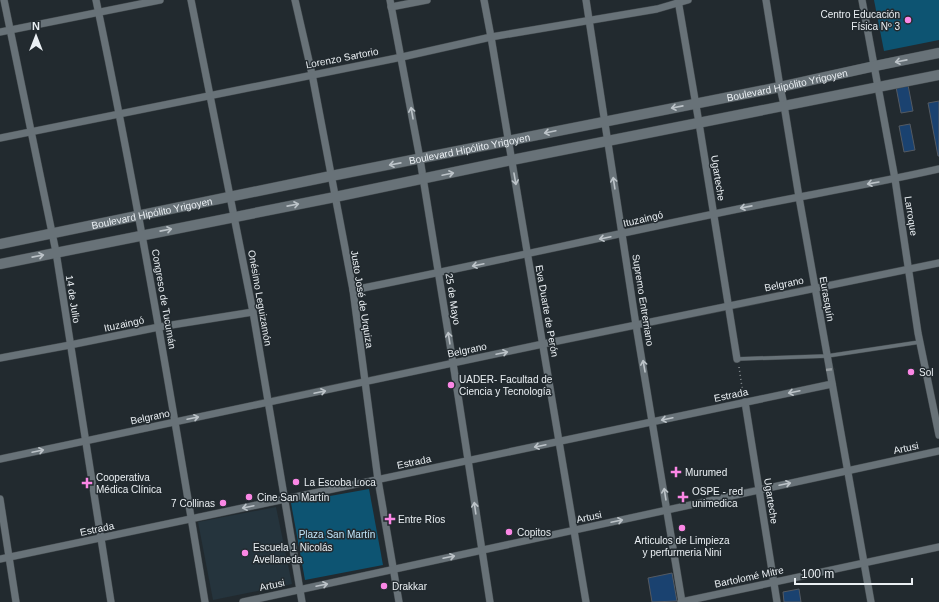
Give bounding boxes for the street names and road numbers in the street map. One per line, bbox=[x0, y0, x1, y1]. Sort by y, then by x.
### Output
street label: Lorenzo Sartorio bbox=[305, 45, 380, 70]
street label: Boulevard Hipólito Yrigoyen bbox=[726, 67, 849, 103]
street label: Boulevard Hipólito Yrigoyen bbox=[408, 131, 531, 166]
street label: Ugarteche bbox=[709, 154, 727, 202]
street label: Boulevard Hipólito Yrigoyen bbox=[90, 195, 213, 231]
street label: Larroque bbox=[902, 195, 920, 237]
street label: Ituzaingó bbox=[622, 209, 664, 229]
street label: Congreso de Tucumán bbox=[150, 248, 178, 350]
street label: Onésimo Leguizamón bbox=[246, 249, 274, 347]
street label: Justo José de Urquiza bbox=[349, 249, 375, 349]
street label: Supremo Entrerriano bbox=[630, 253, 656, 347]
street label: Eva Duarte de Perón bbox=[533, 264, 561, 358]
street label: 25 de Mayo bbox=[443, 272, 463, 326]
street label: 14 de Julio bbox=[64, 274, 82, 324]
street label: Belgrano bbox=[763, 274, 805, 294]
street label: Eurasquín bbox=[818, 276, 836, 322]
street label: Ituzaingó bbox=[103, 314, 145, 334]
street label: Belgrano bbox=[446, 340, 488, 360]
street label: Estrada bbox=[713, 386, 749, 404]
street label: Belgrano bbox=[129, 407, 171, 427]
street label: Artusi bbox=[892, 440, 920, 456]
street label: Estrada bbox=[396, 453, 432, 471]
street label: Ugarteche bbox=[762, 477, 780, 525]
street label: Artusi bbox=[575, 509, 603, 525]
street label: Estrada bbox=[79, 520, 115, 538]
street label: Bartolomé Mitre bbox=[713, 564, 785, 590]
street label: Artusi bbox=[258, 577, 286, 593]

